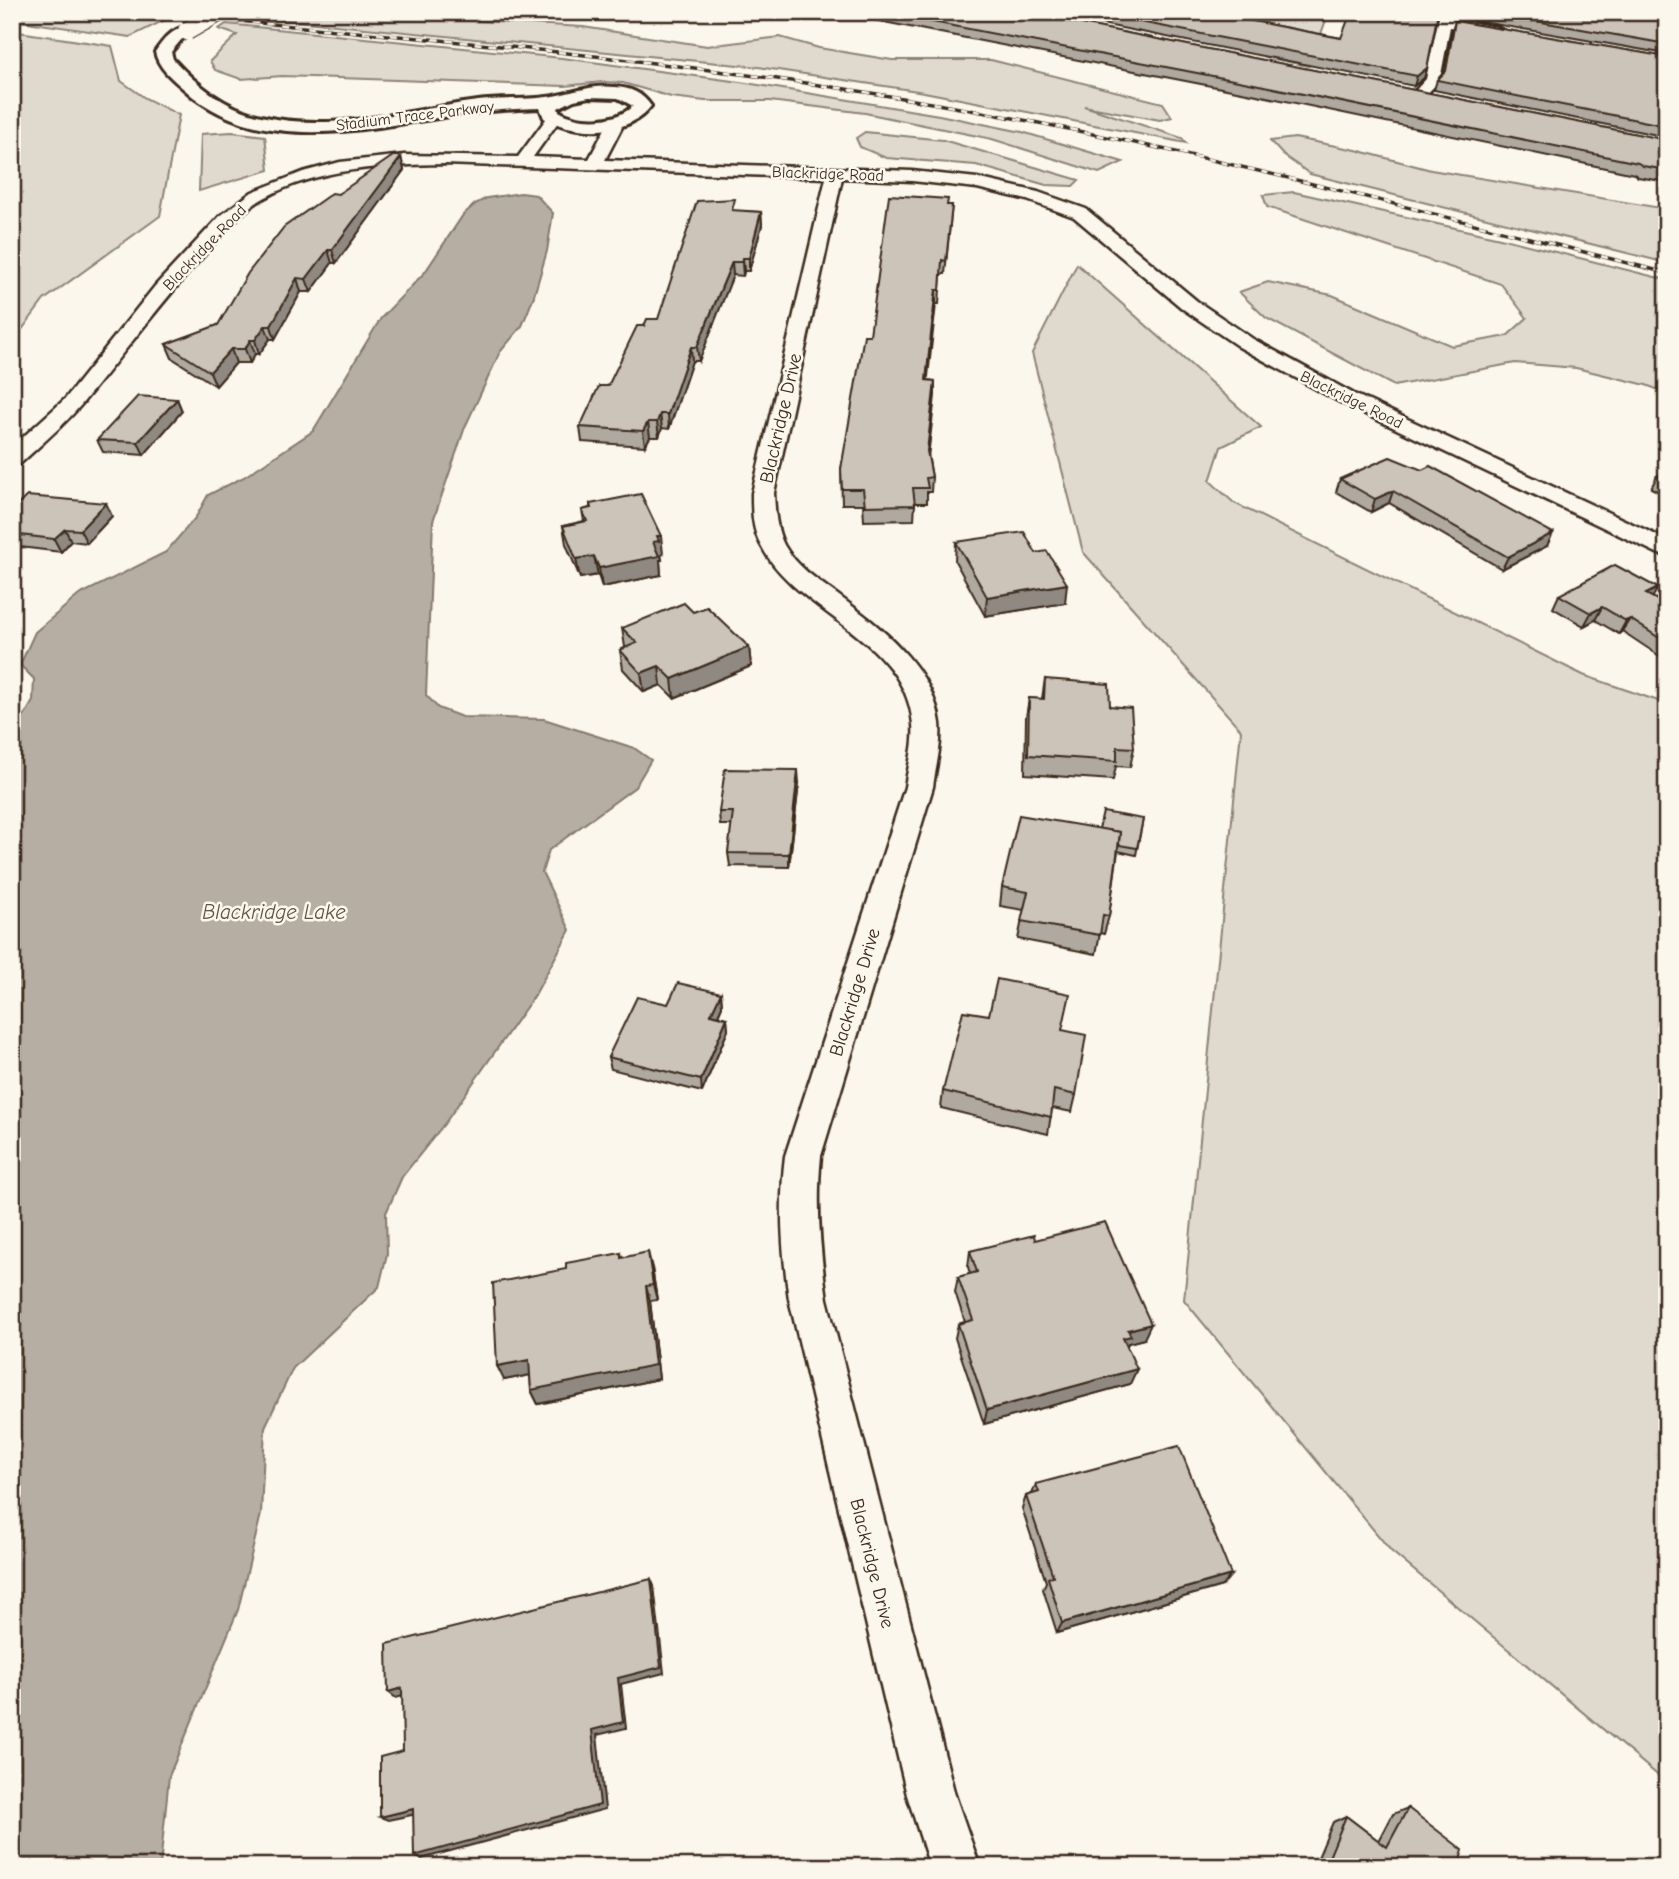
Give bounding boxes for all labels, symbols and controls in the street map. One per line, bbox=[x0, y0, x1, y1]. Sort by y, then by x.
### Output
street label: Stadium Trace Parkway bbox=[335, 97, 496, 135]
street label: Blackridge Road bbox=[772, 163, 884, 185]
street label: Blackridge Road bbox=[159, 201, 250, 294]
street label: Blackridge Drive bbox=[755, 351, 807, 485]
street label: Blackridge Road bbox=[1297, 367, 1406, 433]
water label: Blackridge Lake bbox=[202, 900, 346, 924]
street label: Blackridge Drive bbox=[825, 926, 885, 1059]
street label: Blackridge Drive bbox=[845, 1496, 899, 1630]

